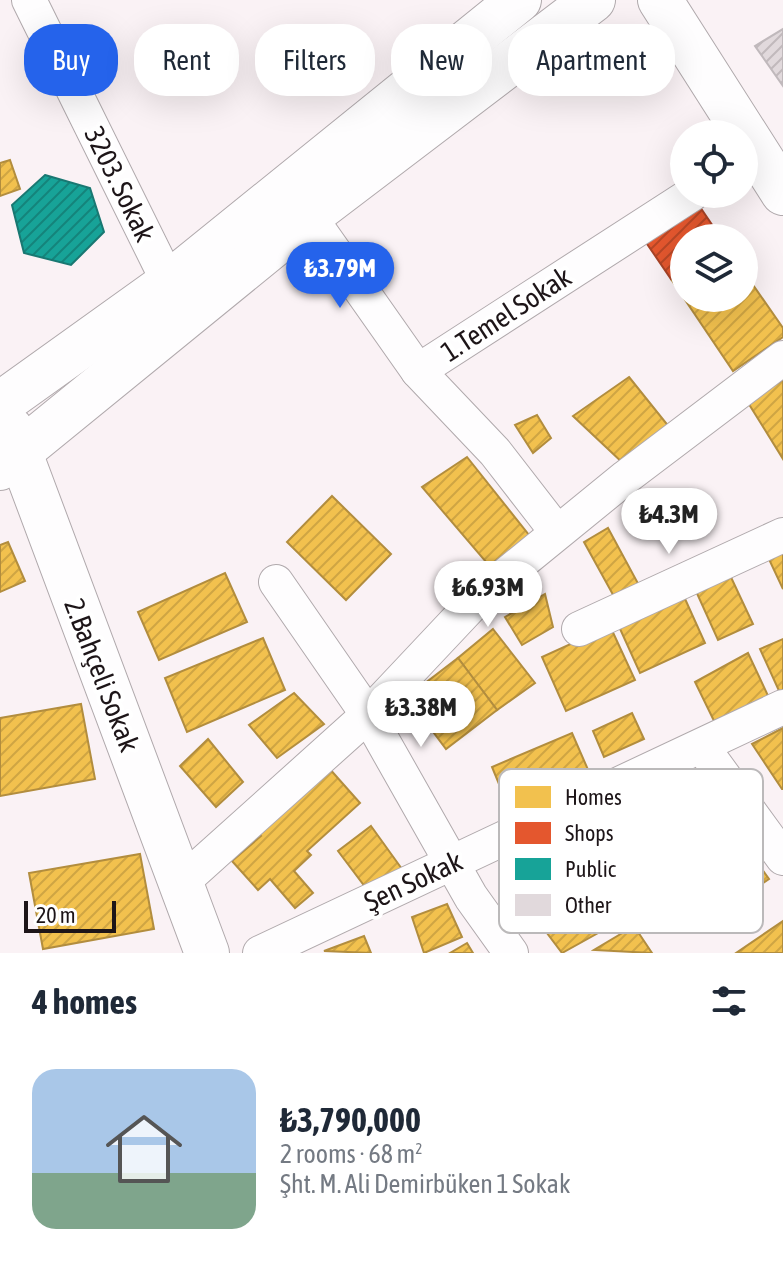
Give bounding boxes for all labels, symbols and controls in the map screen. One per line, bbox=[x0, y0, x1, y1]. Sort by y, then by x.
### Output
chip: Buy bbox=[24, 24, 118, 96]
chip: Rent bbox=[134, 24, 239, 96]
chip: Filters bbox=[255, 24, 375, 96]
chip: New bbox=[391, 24, 492, 96]
chip: Apartment bbox=[508, 24, 675, 96]
map controls bbox=[670, 120, 758, 312]
button: locate bbox=[670, 120, 758, 208]
street label: 3203. Sokak bbox=[78, 121, 162, 247]
button: layers bbox=[670, 224, 758, 312]
pin: ₺3.79M bbox=[275, 242, 405, 310]
text: ₺3.79M bbox=[304, 253, 376, 283]
street label: 1.Temel Sokak bbox=[435, 260, 577, 368]
pin: ₺4.3M bbox=[613, 488, 725, 556]
text: ₺4.3M bbox=[639, 499, 699, 529]
pin: ₺6.93M bbox=[423, 561, 553, 629]
text: ₺6.93M bbox=[452, 572, 524, 602]
street label: 2.Bahçeli Sokak bbox=[58, 594, 146, 756]
pin: ₺3.38M bbox=[356, 681, 486, 749]
text: ₺3.38M bbox=[385, 692, 457, 722]
legend bbox=[499, 769, 763, 933]
text: Homes bbox=[565, 784, 622, 810]
text: Shops bbox=[565, 820, 614, 846]
street label: Şen Sokak bbox=[359, 844, 467, 918]
text: Public bbox=[565, 856, 617, 882]
text: Other bbox=[565, 892, 612, 918]
scale bar bbox=[24, 897, 116, 933]
text: 20 m bbox=[36, 902, 76, 928]
icon: filters bbox=[707, 979, 751, 1023]
text: 4 homes bbox=[32, 982, 137, 1021]
text: ₺3,790,000 bbox=[280, 1100, 421, 1139]
icon: home bbox=[96, 1101, 192, 1197]
text: 2 rooms · 68 m² bbox=[280, 1139, 422, 1169]
text: Şht. M. Ali Demirbüken 1 Sokak bbox=[280, 1169, 570, 1199]

